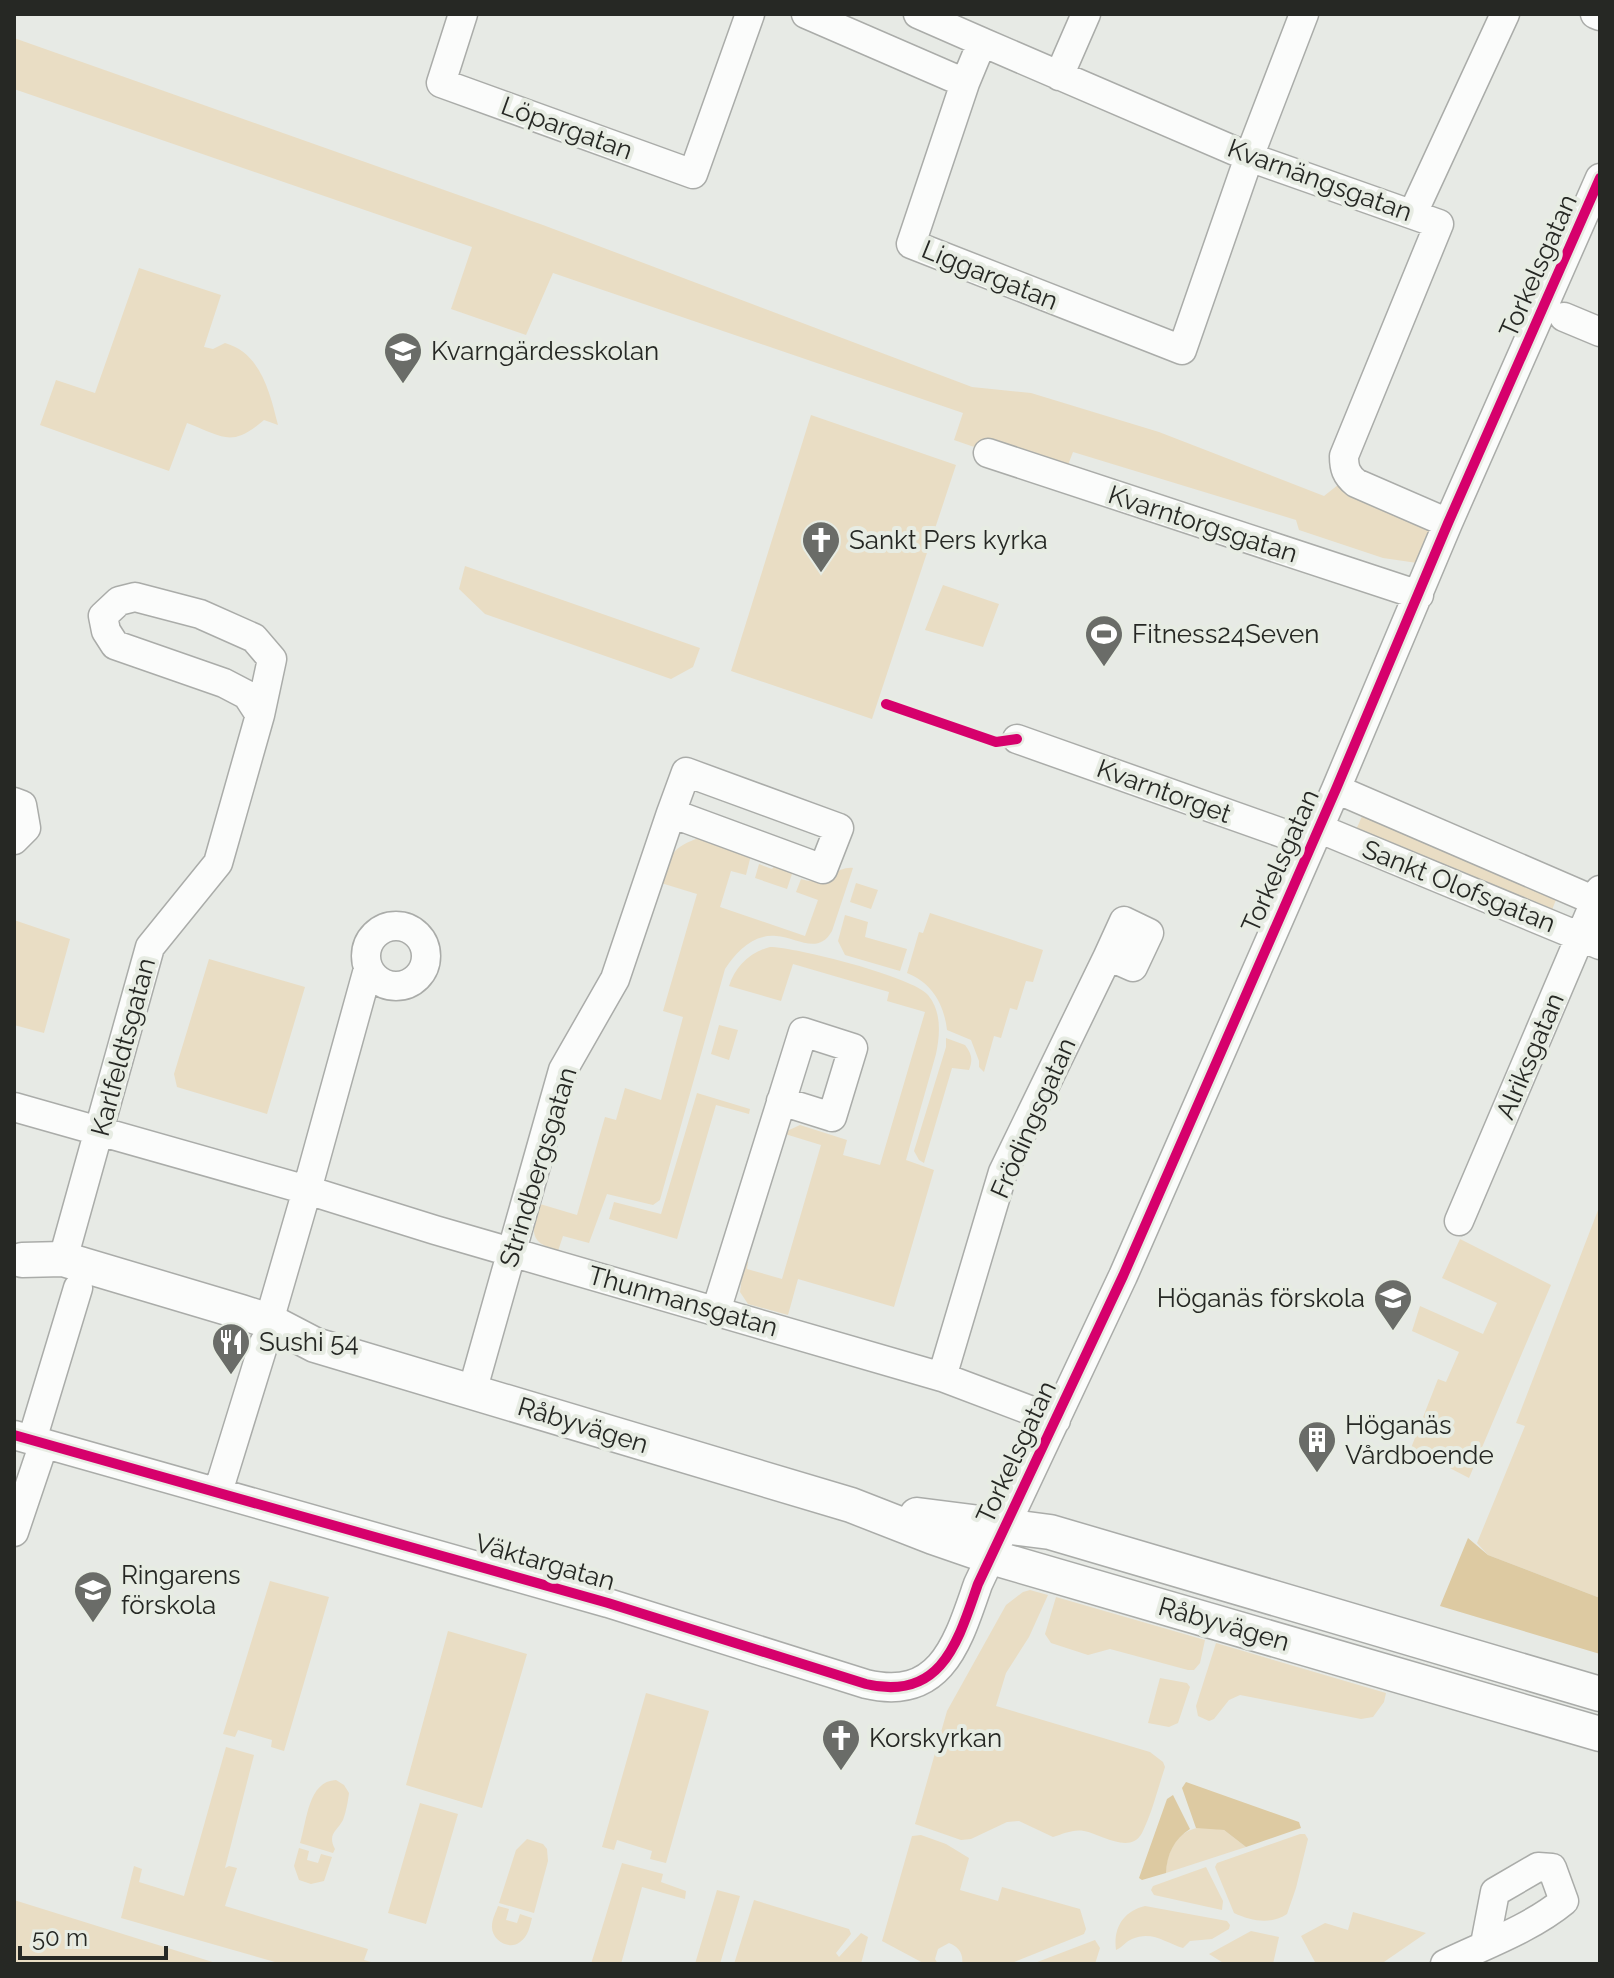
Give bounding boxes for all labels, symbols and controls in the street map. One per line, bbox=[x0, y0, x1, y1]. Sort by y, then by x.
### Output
street label: Löpargatan bbox=[497, 90, 637, 166]
street label: Kvarnängsgatan bbox=[1224, 133, 1416, 227]
street label: Torkelsgatan bbox=[1493, 190, 1583, 342]
street label: Liggargatan bbox=[918, 234, 1062, 316]
school or university icon: Kvarngärdesskolan bbox=[382, 330, 424, 385]
place label: Kvarngärdesskolan bbox=[431, 336, 659, 366]
street label: Kvarntorgsgatan bbox=[1105, 479, 1301, 569]
church icon: Sankt Pers kyrka bbox=[800, 519, 842, 574]
place label: Sankt Pers kyrka bbox=[849, 525, 1048, 555]
sports icon: Fitness24Seven bbox=[1083, 613, 1125, 668]
place label: Fitness24Seven bbox=[1132, 619, 1319, 649]
street label: Kvarntorget bbox=[1093, 753, 1235, 829]
street label: Torkelsgatan bbox=[1235, 785, 1325, 937]
street label: Sankt Olofsgatan bbox=[1358, 834, 1560, 938]
street label: Karlfeldtsgatan bbox=[85, 955, 161, 1139]
street label: Alriksgatan bbox=[1490, 988, 1570, 1124]
street label: Frödingsgatan bbox=[984, 1033, 1082, 1203]
street label: Strindbergsgatan bbox=[493, 1064, 583, 1270]
street label: Thunmansgatan bbox=[585, 1260, 781, 1342]
school or university icon: Höganäs förskola bbox=[1372, 1277, 1414, 1332]
place label: Höganäs förskola bbox=[1157, 1283, 1365, 1313]
restaurant icon: Sushi 54 bbox=[210, 1321, 252, 1376]
place label: Sushi 54 bbox=[259, 1327, 359, 1357]
street label: Torkelsgatan bbox=[970, 1376, 1062, 1528]
street label: Råbyvägen bbox=[514, 1391, 652, 1459]
place label: Höganäs Vårdboende bbox=[1345, 1410, 1494, 1470]
building icon: Höganäs Vårdboende bbox=[1296, 1419, 1338, 1474]
street label: Väktargatan bbox=[472, 1528, 618, 1596]
place label: Ringarens förskola bbox=[121, 1560, 241, 1620]
school or university icon: Ringarens förskola bbox=[72, 1569, 114, 1624]
street label: Råbyvägen bbox=[1155, 1591, 1293, 1657]
church icon: Korskyrkan bbox=[820, 1717, 862, 1772]
place label: Korskyrkan bbox=[869, 1723, 1002, 1753]
scale bar bbox=[20, 1910, 166, 1960]
text: 50 m bbox=[32, 1923, 88, 1952]

